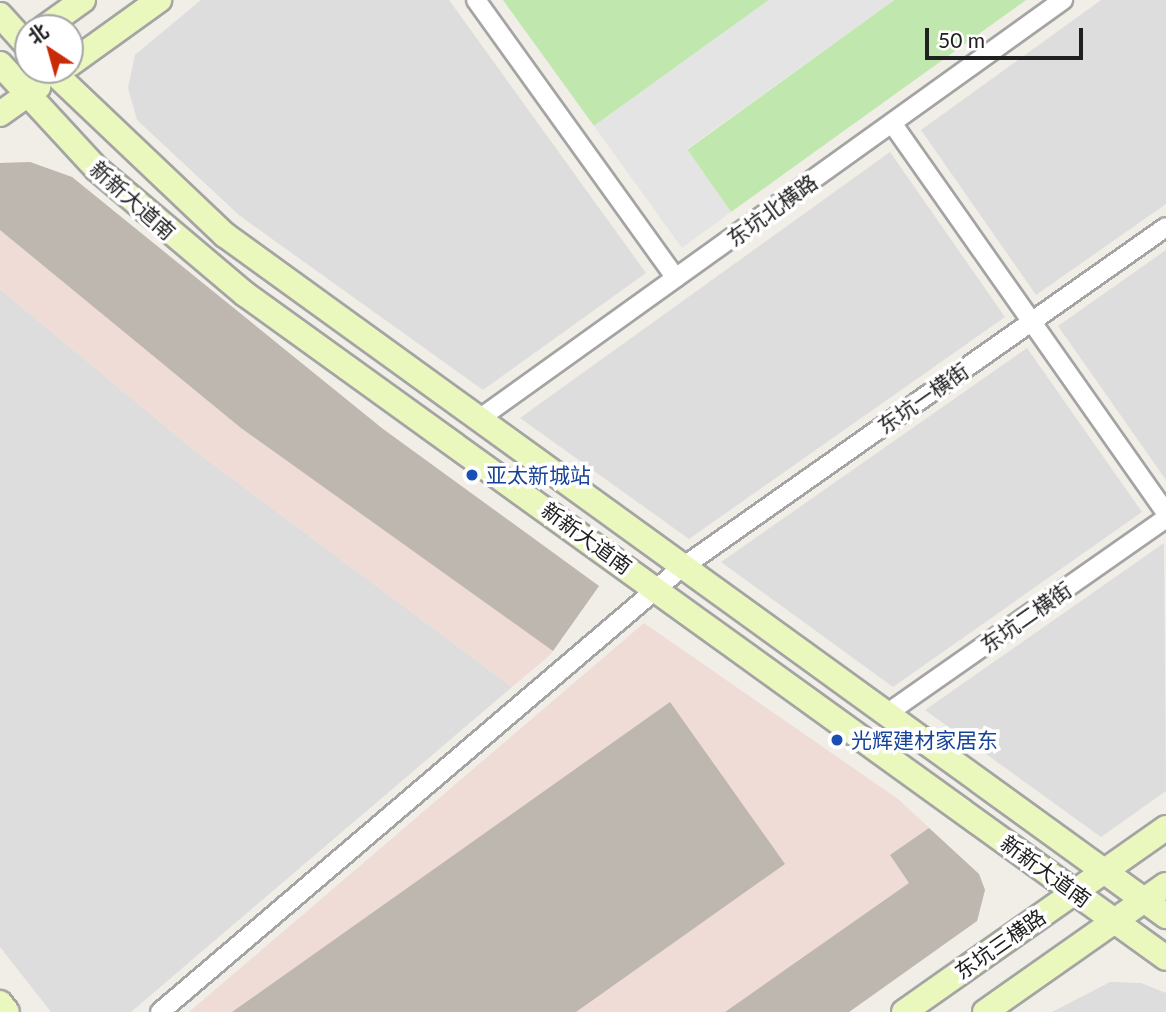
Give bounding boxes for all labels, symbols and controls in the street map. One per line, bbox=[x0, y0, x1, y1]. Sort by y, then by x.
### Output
north arrow bbox=[14, 14, 84, 84]
scale bar bbox=[928, 14, 1086, 58]
text: 北 bbox=[23, 18, 52, 48]
text: 50 m bbox=[938, 27, 985, 52]
street label: 新新大道南 bbox=[86, 156, 180, 244]
street label: 东坑北横路 bbox=[722, 169, 822, 251]
street label: 东坑一横街 bbox=[873, 358, 973, 438]
place label: 亚太新城站 bbox=[486, 462, 591, 488]
marker: 亚太新城站 bbox=[464, 467, 480, 483]
street label: 新新大道南 bbox=[537, 497, 637, 579]
street label: 东坑二横街 bbox=[976, 577, 1076, 657]
place label: 光辉建材家居东 bbox=[851, 727, 998, 753]
marker: 光辉建材家居东 bbox=[829, 732, 845, 748]
street label: 新新大道南 bbox=[996, 830, 1096, 912]
street label: 东坑三横路 bbox=[950, 904, 1050, 984]

